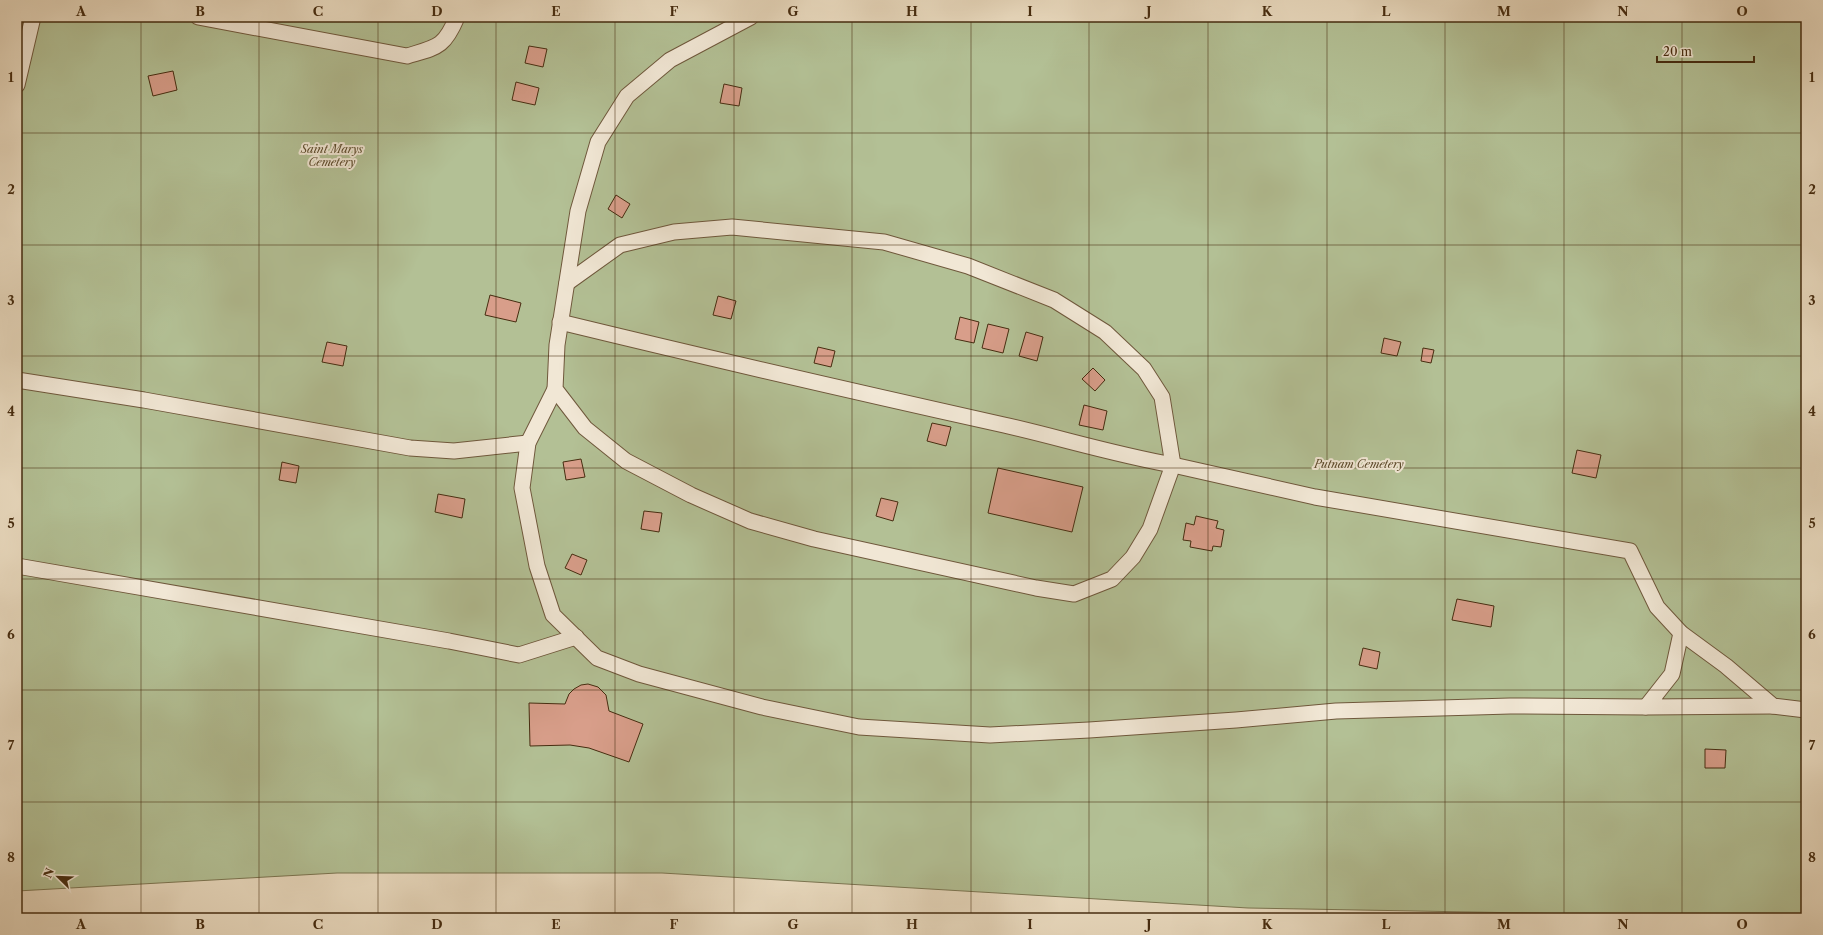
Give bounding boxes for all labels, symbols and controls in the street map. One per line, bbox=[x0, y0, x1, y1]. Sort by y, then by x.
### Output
text: A bbox=[75, 3, 87, 19]
text: B bbox=[195, 3, 205, 19]
text: C bbox=[313, 3, 323, 19]
text: D bbox=[431, 3, 443, 19]
text: E bbox=[551, 3, 561, 19]
text: F bbox=[670, 3, 679, 19]
text: G bbox=[787, 3, 799, 19]
text: H bbox=[906, 3, 918, 19]
text: I bbox=[1027, 3, 1033, 19]
text: J bbox=[1144, 3, 1152, 19]
text: K bbox=[1262, 3, 1273, 19]
text: L bbox=[1382, 3, 1391, 19]
text: M bbox=[1497, 3, 1511, 19]
text: N bbox=[1617, 3, 1629, 19]
text: O bbox=[1736, 3, 1748, 19]
scale bar bbox=[1657, 38, 1754, 64]
text: 20 m bbox=[1663, 44, 1692, 59]
text: 1 bbox=[8, 69, 14, 85]
text: 1 bbox=[1809, 69, 1815, 85]
park label: Saint Marys Cemetery bbox=[300, 142, 363, 169]
text: 2 bbox=[7, 181, 15, 197]
text: 2 bbox=[1808, 181, 1816, 197]
text: 3 bbox=[7, 292, 15, 308]
text: 3 bbox=[1808, 292, 1816, 308]
text: 4 bbox=[7, 403, 15, 419]
text: 4 bbox=[1808, 403, 1816, 419]
park label: Putnam Cemetery bbox=[1313, 457, 1404, 471]
text: 5 bbox=[7, 515, 15, 531]
text: 5 bbox=[1808, 515, 1816, 531]
text: 6 bbox=[7, 626, 15, 642]
text: 6 bbox=[1808, 626, 1816, 642]
text: 7 bbox=[8, 737, 15, 753]
text: 7 bbox=[1809, 737, 1816, 753]
text: 8 bbox=[7, 849, 15, 865]
text: 8 bbox=[1808, 849, 1816, 865]
north arrow bbox=[38, 857, 78, 897]
text: N bbox=[40, 866, 57, 880]
text: A bbox=[75, 916, 87, 932]
text: B bbox=[195, 916, 205, 932]
text: C bbox=[313, 916, 323, 932]
text: D bbox=[431, 916, 443, 932]
text: E bbox=[551, 916, 561, 932]
text: F bbox=[670, 916, 679, 932]
text: G bbox=[787, 916, 799, 932]
text: H bbox=[906, 916, 918, 932]
text: I bbox=[1027, 916, 1033, 932]
text: J bbox=[1144, 916, 1152, 932]
text: K bbox=[1262, 916, 1273, 932]
text: L bbox=[1382, 916, 1391, 932]
text: M bbox=[1497, 916, 1511, 932]
text: N bbox=[1617, 916, 1629, 932]
text: O bbox=[1736, 916, 1748, 932]

